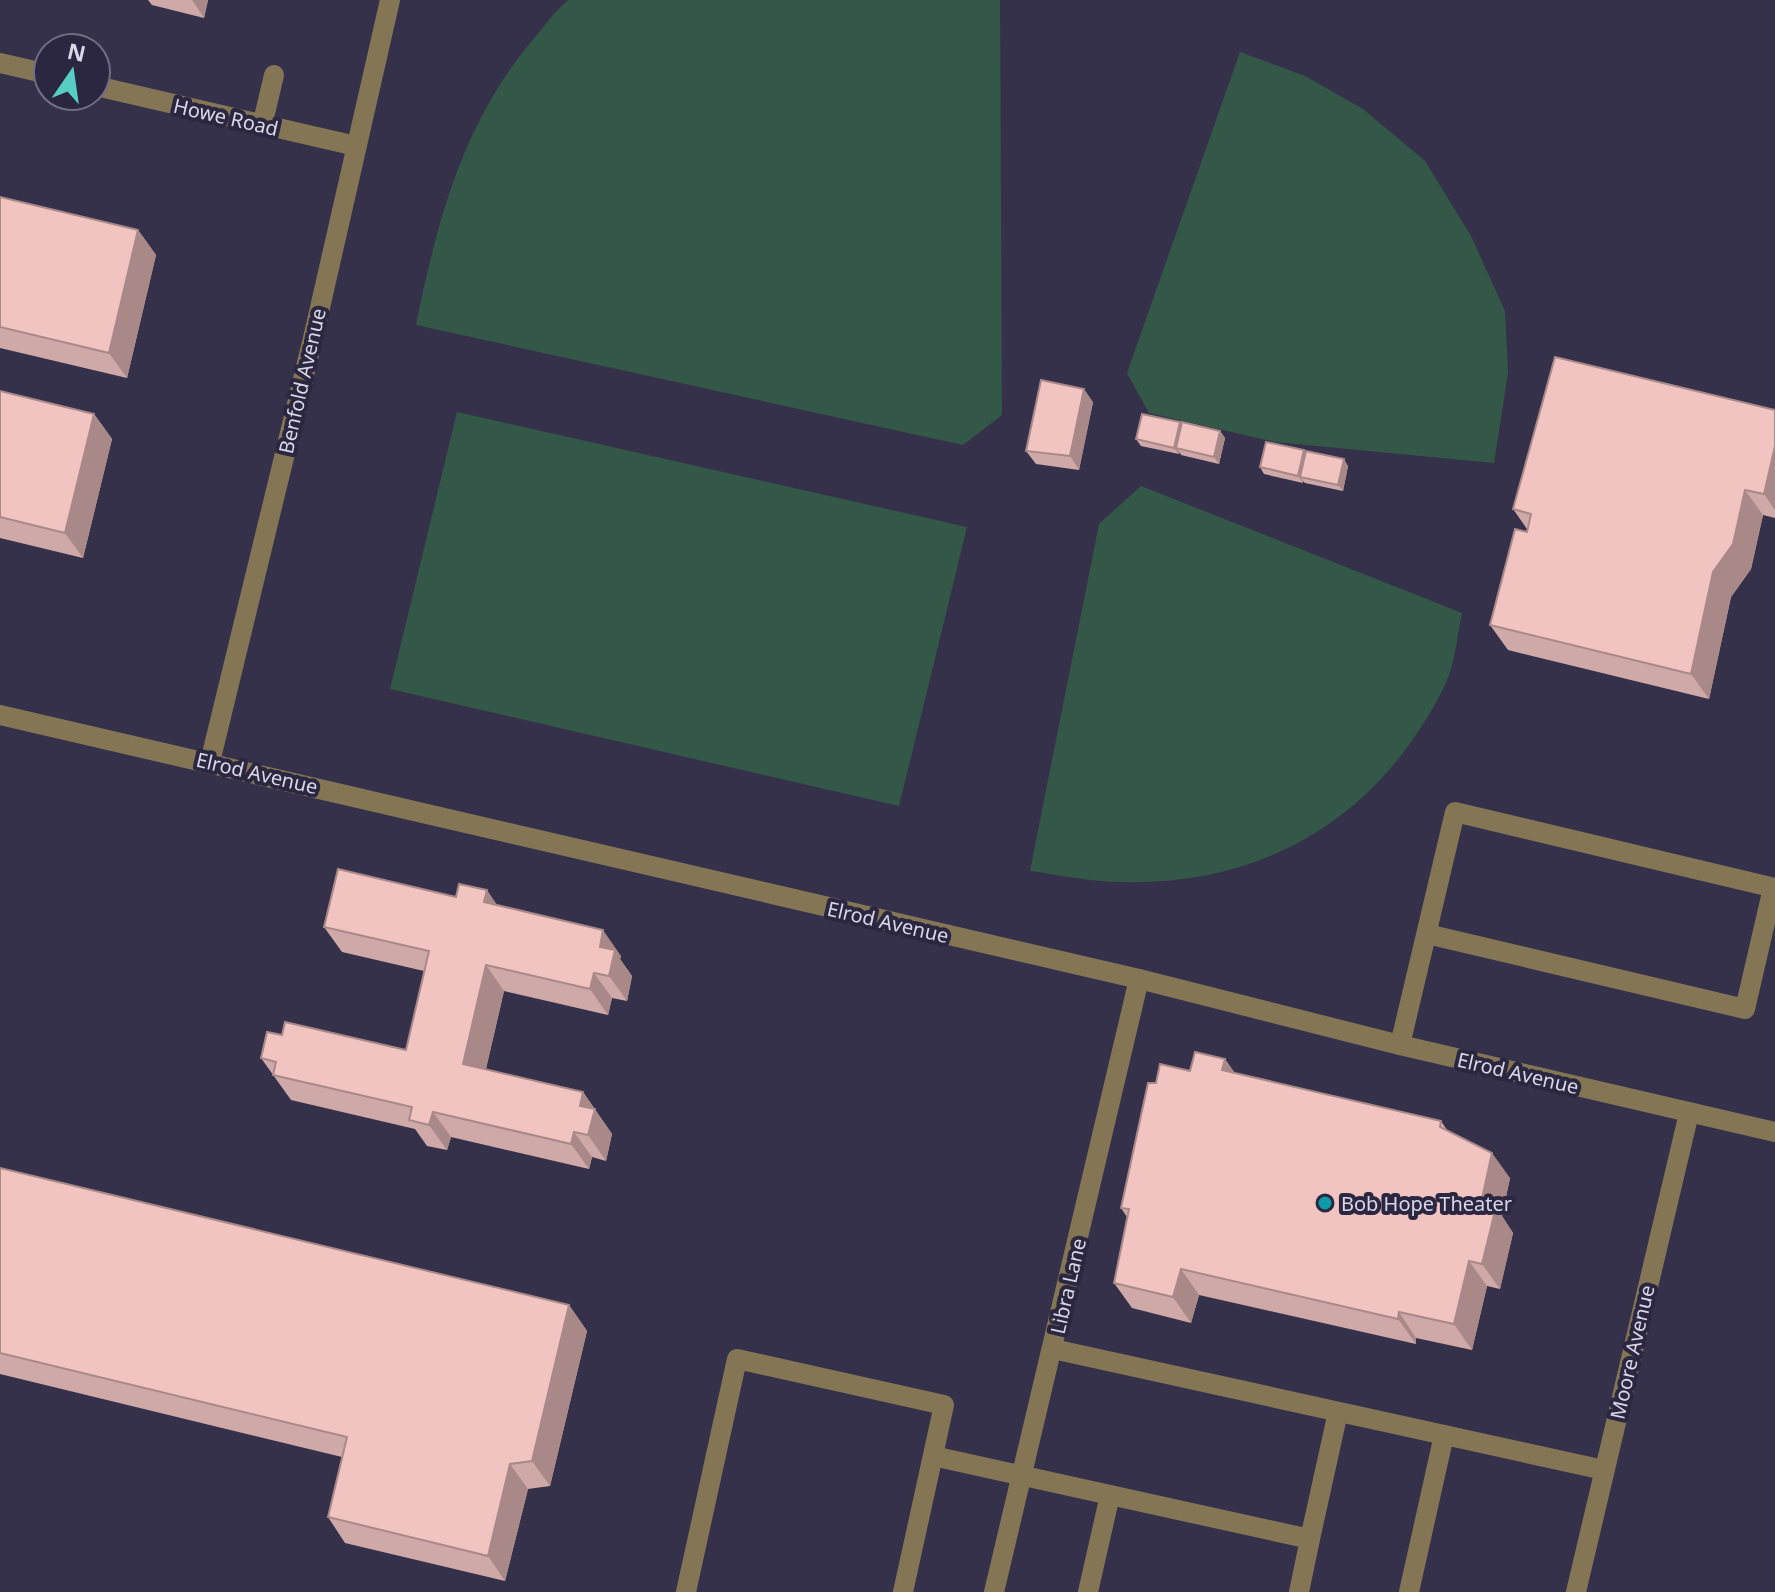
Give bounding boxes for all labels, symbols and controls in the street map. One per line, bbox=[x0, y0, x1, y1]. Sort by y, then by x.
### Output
north arrow bbox=[32, 32, 112, 112]
text: N bbox=[65, 35, 89, 68]
street label: Howe Road bbox=[171, 92, 281, 142]
street label: Benfold Avenue bbox=[272, 306, 332, 456]
street label: Elrod Avenue bbox=[194, 746, 320, 800]
street label: Elrod Avenue bbox=[825, 895, 951, 949]
street label: Elrod Avenue bbox=[1455, 1046, 1581, 1100]
place label: Bob Hope Theater bbox=[1341, 1190, 1512, 1217]
marker: Bob Hope Theater bbox=[1316, 1194, 1334, 1212]
street label: Libra Lane bbox=[1044, 1235, 1092, 1337]
street label: Moore Avenue bbox=[1603, 1282, 1661, 1422]

